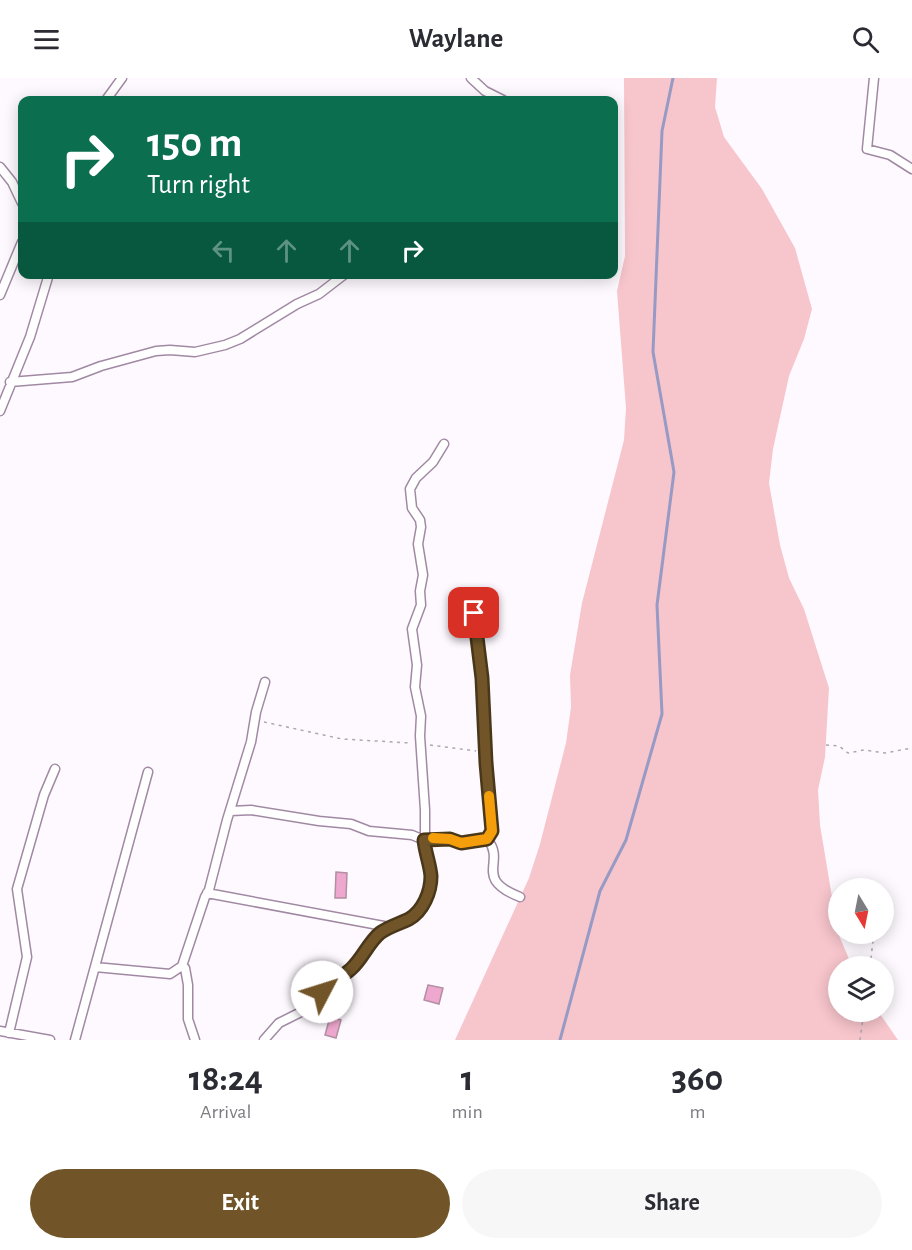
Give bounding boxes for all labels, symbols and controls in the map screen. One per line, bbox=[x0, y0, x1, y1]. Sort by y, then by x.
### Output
icon: menu bbox=[30, 23, 63, 56]
icon: search bbox=[849, 23, 882, 56]
text: Waylane bbox=[409, 25, 503, 52]
icon: right bbox=[48, 120, 126, 198]
text: 150 m bbox=[147, 122, 242, 164]
text: Turn right bbox=[147, 171, 250, 198]
icon: left bbox=[207, 234, 240, 267]
icon: ahead bbox=[270, 234, 303, 267]
icon: ahead bbox=[333, 234, 366, 267]
icon: right bbox=[396, 234, 429, 267]
pin bbox=[448, 587, 499, 638]
icon: arrive bbox=[457, 596, 490, 629]
north arrow bbox=[828, 878, 894, 944]
map controls bbox=[828, 878, 894, 1022]
button: layers bbox=[828, 956, 894, 1022]
position arrow bbox=[290, 960, 354, 1024]
text: 18:24 bbox=[189, 1061, 263, 1097]
text: 1 bbox=[461, 1061, 474, 1097]
text: 360 bbox=[672, 1061, 723, 1097]
text: Arrival bbox=[200, 1102, 252, 1122]
text: min bbox=[452, 1102, 483, 1122]
text: m bbox=[689, 1102, 705, 1122]
button: Exit bbox=[30, 1169, 450, 1238]
button: Share bbox=[462, 1169, 882, 1238]

